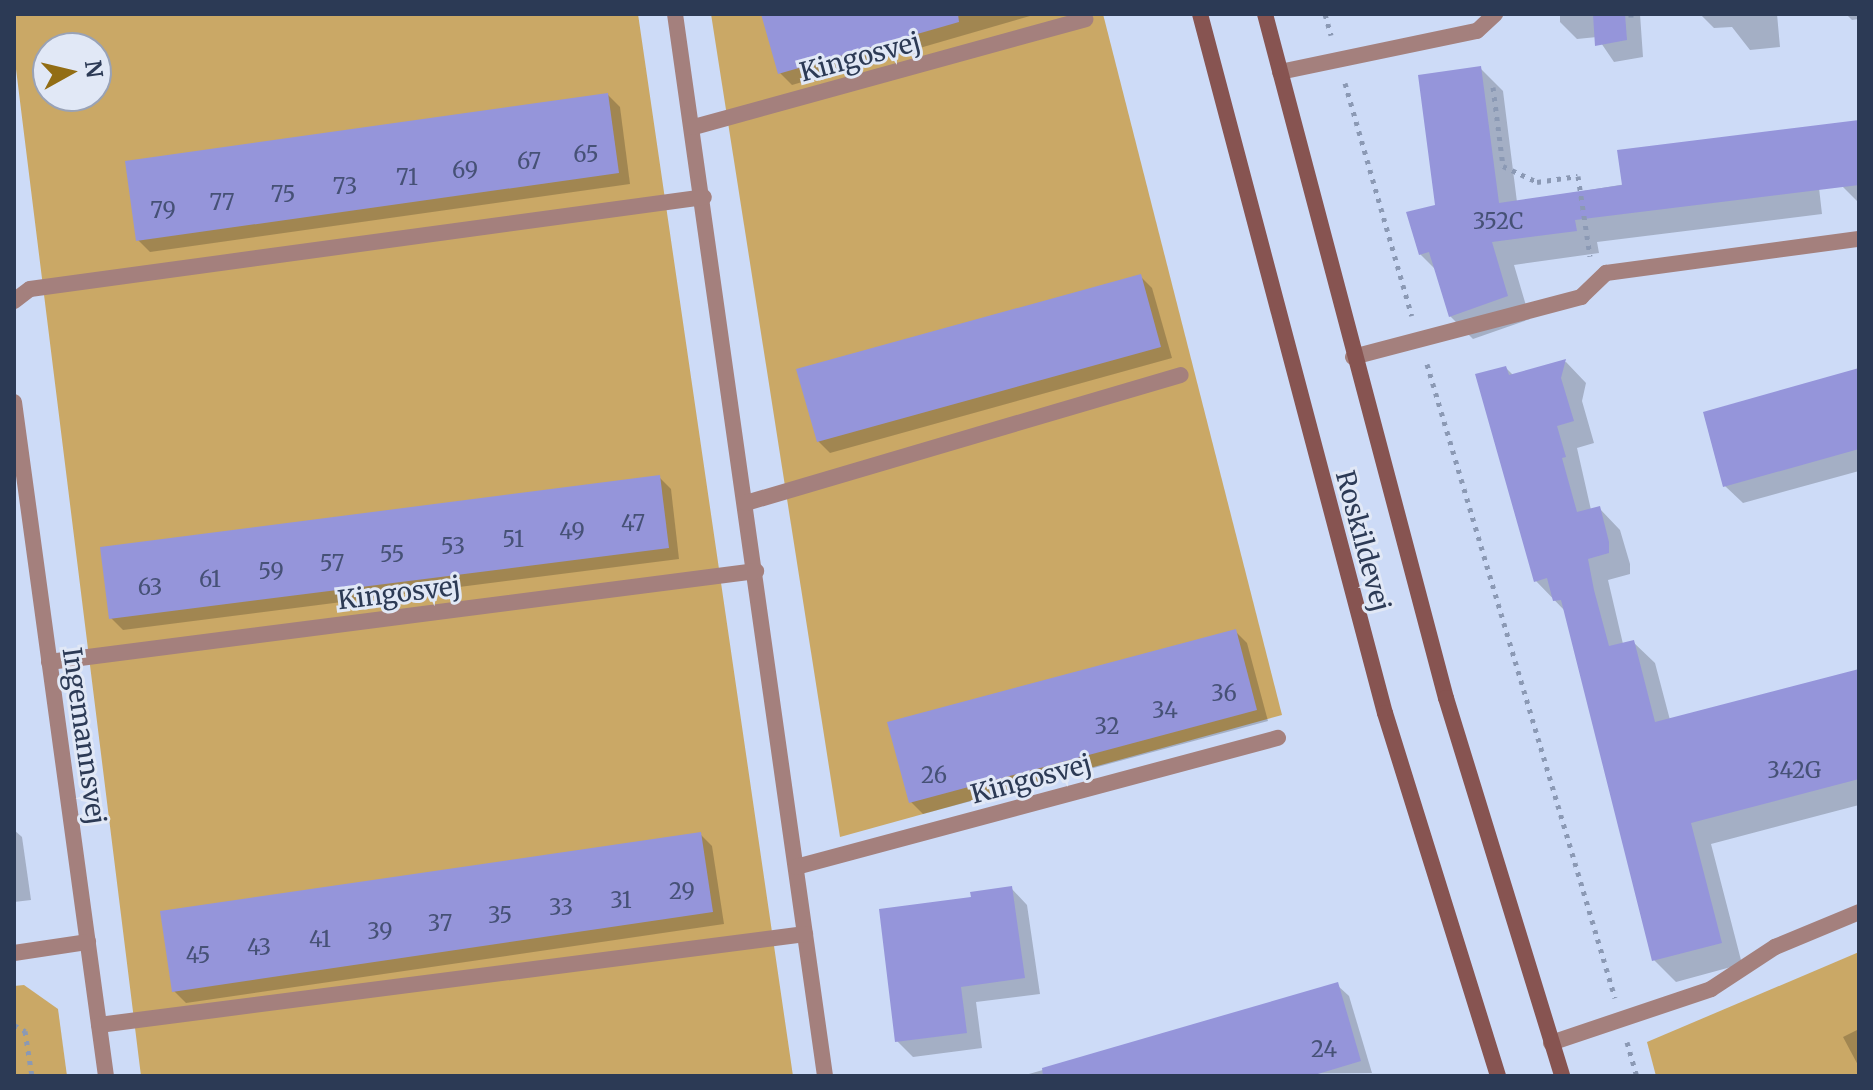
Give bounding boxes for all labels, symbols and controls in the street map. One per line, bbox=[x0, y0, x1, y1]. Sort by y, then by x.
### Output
street label: Kingosvej bbox=[796, 26, 924, 88]
north arrow bbox=[32, 32, 112, 112]
text: N bbox=[79, 58, 109, 79]
house number: 65 bbox=[573, 142, 599, 168]
house number: 67 bbox=[517, 149, 541, 175]
house number: 69 bbox=[452, 158, 478, 184]
house number: 71 bbox=[396, 165, 418, 191]
house number: 73 bbox=[333, 174, 357, 200]
house number: 75 bbox=[271, 182, 295, 208]
house number: 77 bbox=[210, 190, 234, 216]
house number: 79 bbox=[150, 198, 176, 224]
house number: 352C bbox=[1473, 209, 1523, 235]
street label: Roskildevej bbox=[1329, 467, 1397, 615]
house number: 47 bbox=[621, 511, 645, 537]
house number: 49 bbox=[559, 519, 585, 545]
house number: 51 bbox=[502, 527, 524, 553]
house number: 53 bbox=[441, 534, 465, 560]
house number: 55 bbox=[380, 542, 404, 568]
house number: 57 bbox=[320, 551, 344, 577]
house number: 59 bbox=[258, 559, 284, 585]
house number: 61 bbox=[199, 567, 221, 593]
street label: Kingosvej bbox=[336, 570, 462, 616]
house number: 63 bbox=[138, 575, 162, 601]
street label: Ingemannsvej bbox=[56, 645, 112, 827]
house number: 36 bbox=[1211, 681, 1237, 707]
house number: 34 bbox=[1152, 698, 1178, 724]
house number: 32 bbox=[1095, 714, 1119, 740]
street label: Kingosvej bbox=[967, 748, 1095, 810]
house number: 342G bbox=[1767, 758, 1821, 784]
house number: 26 bbox=[921, 763, 947, 789]
house number: 29 bbox=[669, 879, 695, 905]
house number: 31 bbox=[610, 888, 632, 914]
house number: 33 bbox=[549, 895, 573, 921]
house number: 35 bbox=[488, 903, 512, 929]
house number: 37 bbox=[428, 911, 452, 937]
house number: 39 bbox=[367, 919, 393, 945]
house number: 41 bbox=[309, 927, 331, 953]
house number: 43 bbox=[247, 935, 271, 961]
house number: 45 bbox=[186, 943, 210, 969]
house number: 24 bbox=[1311, 1037, 1337, 1063]

